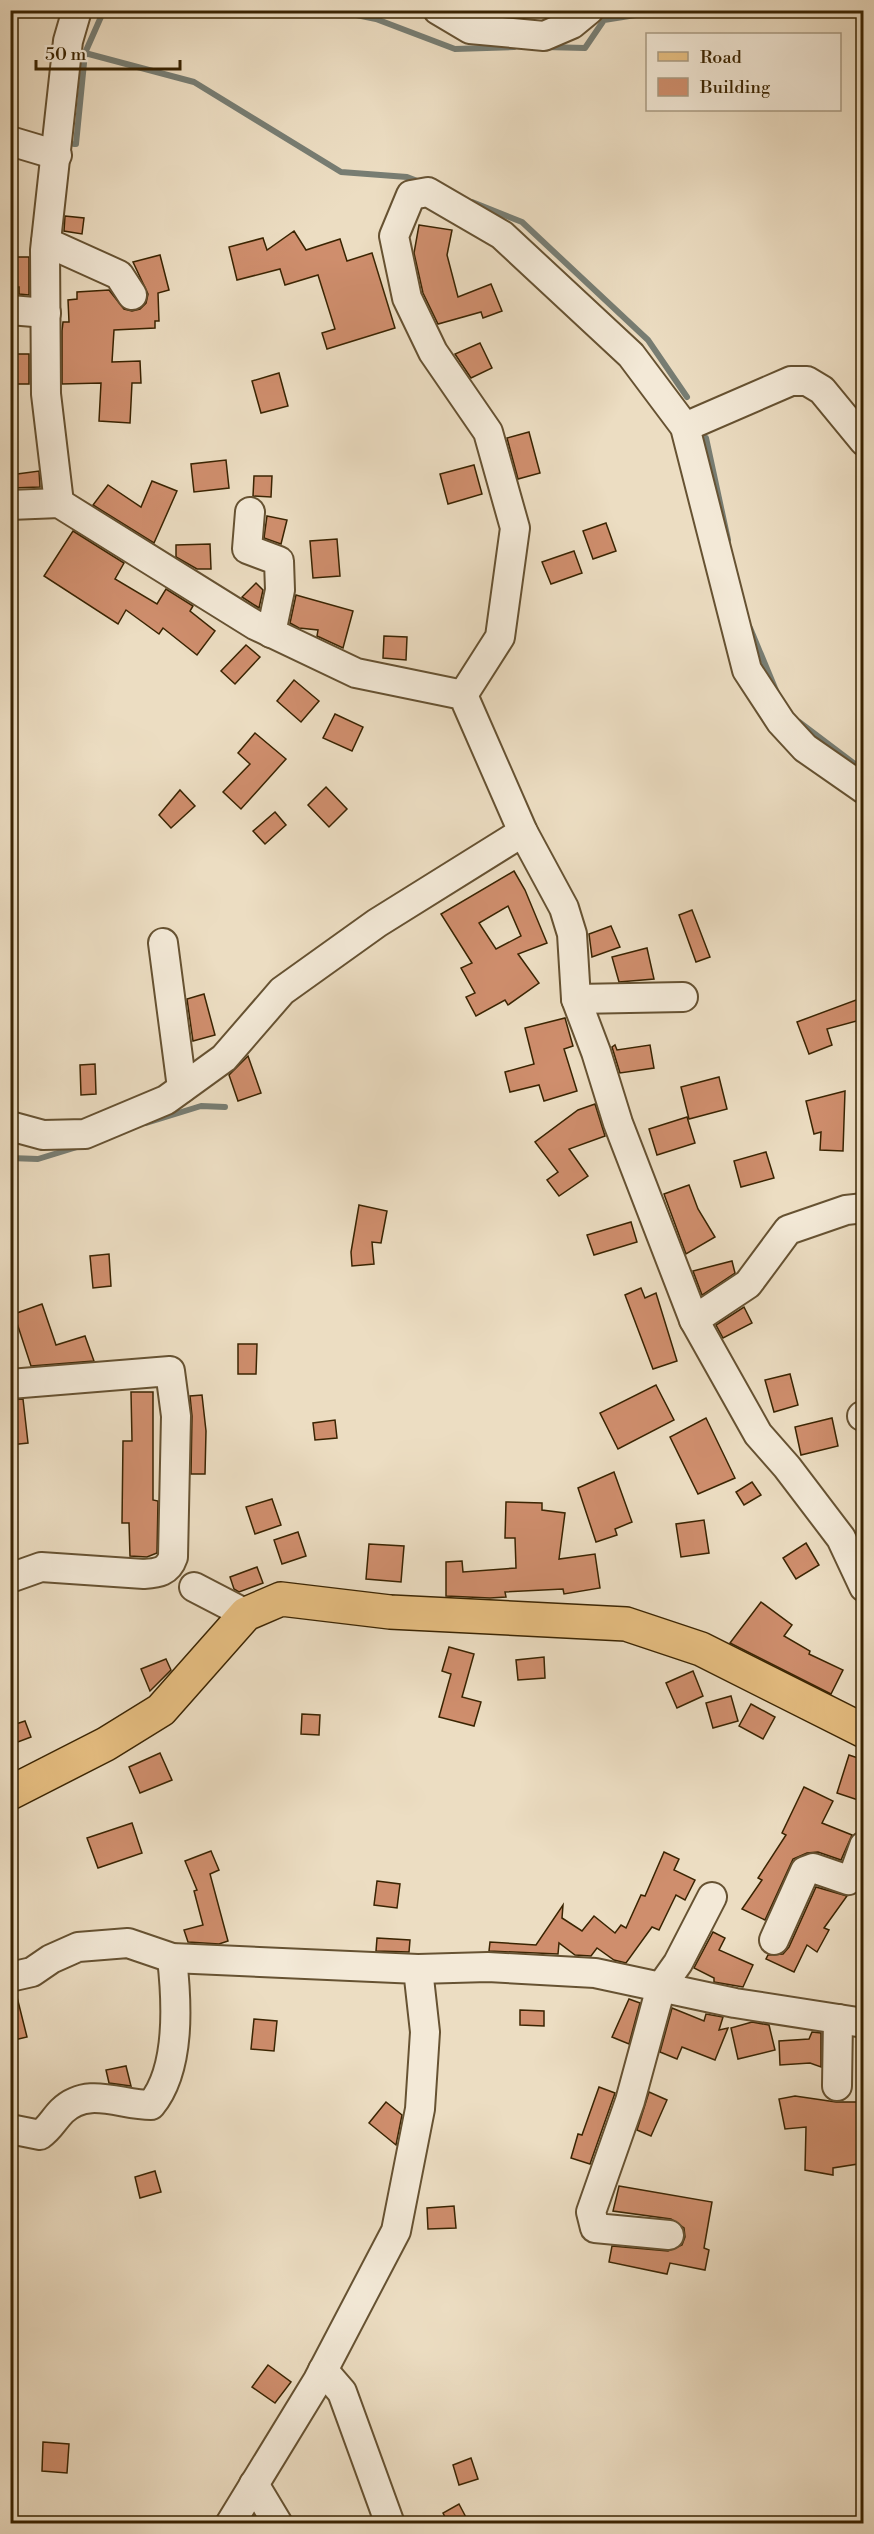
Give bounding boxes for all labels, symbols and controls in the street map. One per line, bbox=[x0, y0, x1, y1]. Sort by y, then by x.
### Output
scale bar bbox=[36, 33, 180, 71]
legend bbox=[646, 33, 841, 111]
text: 50 m bbox=[45, 43, 87, 66]
text: Road bbox=[700, 46, 743, 69]
text: Building bbox=[699, 76, 771, 99]

